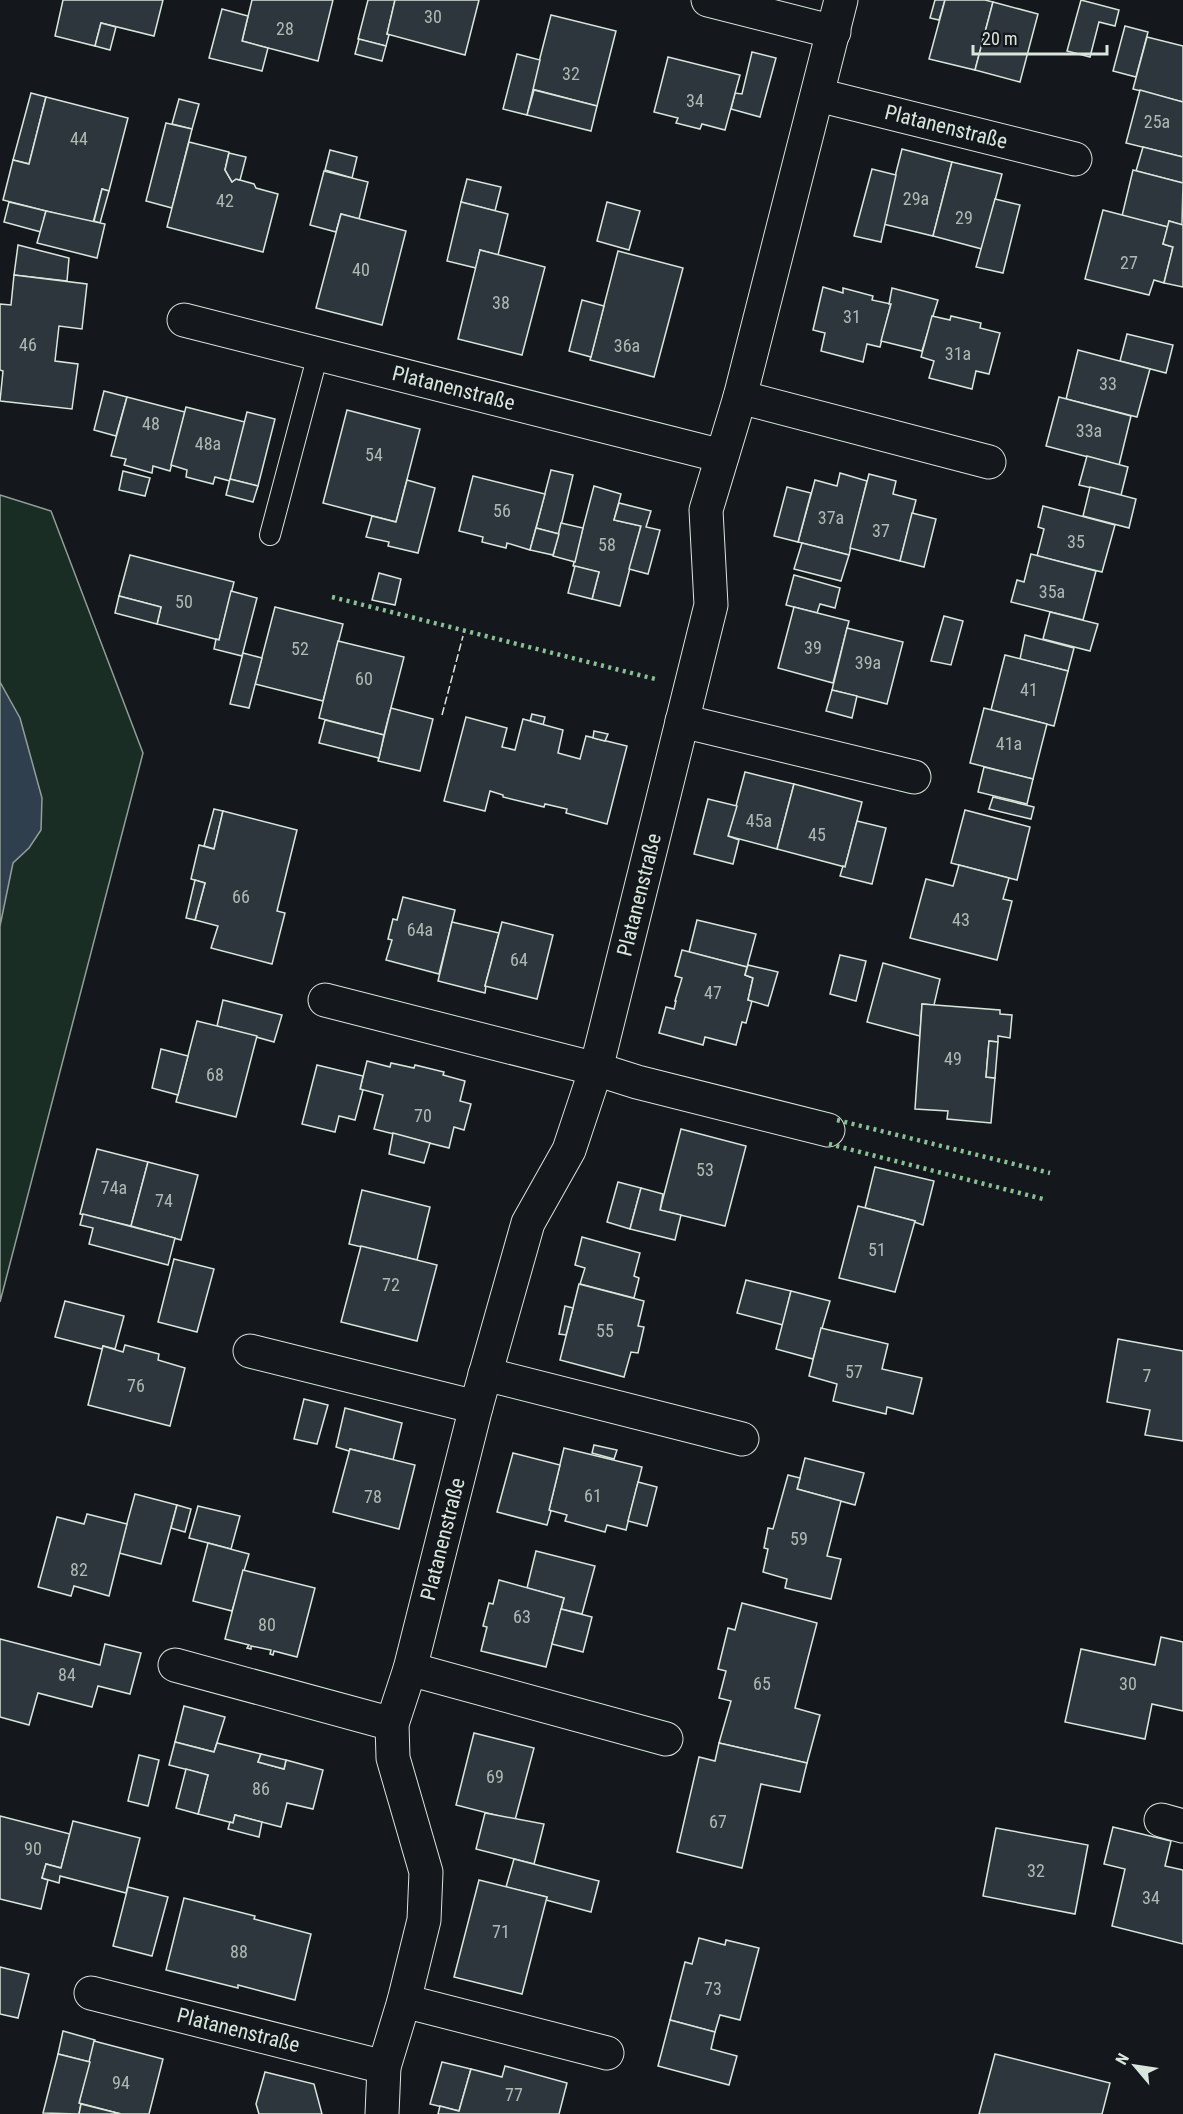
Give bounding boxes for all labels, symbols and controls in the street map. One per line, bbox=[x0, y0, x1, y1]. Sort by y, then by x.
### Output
house number: 30 bbox=[424, 6, 442, 27]
house number: 28 bbox=[276, 18, 294, 39]
scale bar bbox=[973, 18, 1106, 56]
text: 20 m bbox=[982, 28, 1017, 49]
house number: 32 bbox=[562, 63, 580, 84]
house number: 34 bbox=[686, 90, 704, 111]
street label: Platanenstraße bbox=[882, 100, 1010, 154]
house number: 25a bbox=[1144, 111, 1170, 132]
house number: 44 bbox=[70, 128, 88, 149]
house number: 29a bbox=[903, 188, 929, 209]
house number: 42 bbox=[216, 190, 234, 211]
house number: 29 bbox=[955, 207, 973, 228]
house number: 27 bbox=[1120, 252, 1138, 273]
house number: 40 bbox=[352, 259, 370, 280]
house number: 38 bbox=[492, 292, 510, 313]
house number: 31 bbox=[843, 306, 861, 327]
house number: 46 bbox=[19, 334, 37, 355]
house number: 36a bbox=[614, 335, 640, 356]
house number: 31a bbox=[945, 343, 971, 364]
street label: Platanenstraße bbox=[390, 361, 518, 415]
house number: 33 bbox=[1099, 373, 1117, 394]
house number: 48 bbox=[142, 413, 160, 434]
house number: 33a bbox=[1076, 420, 1102, 441]
house number: 48a bbox=[195, 433, 221, 454]
house number: 54 bbox=[365, 444, 383, 465]
house number: 56 bbox=[493, 500, 511, 521]
house number: 37a bbox=[818, 507, 844, 528]
house number: 37 bbox=[872, 520, 890, 541]
house number: 35 bbox=[1067, 531, 1085, 552]
house number: 58 bbox=[598, 534, 616, 555]
house number: 35a bbox=[1039, 581, 1065, 602]
house number: 50 bbox=[175, 591, 193, 612]
house number: 39 bbox=[804, 637, 822, 658]
house number: 52 bbox=[291, 638, 309, 659]
house number: 39a bbox=[855, 652, 881, 673]
house number: 60 bbox=[355, 668, 373, 689]
house number: 41 bbox=[1020, 679, 1038, 700]
house number: 41a bbox=[996, 733, 1022, 754]
house number: 45a bbox=[746, 810, 772, 831]
house number: 45 bbox=[808, 824, 826, 845]
street label: Platanenstraße bbox=[612, 831, 666, 959]
house number: 66 bbox=[232, 886, 250, 907]
house number: 43 bbox=[952, 909, 970, 930]
house number: 64a bbox=[407, 919, 433, 940]
house number: 64 bbox=[510, 949, 528, 970]
house number: 47 bbox=[704, 982, 722, 1003]
house number: 49 bbox=[944, 1048, 962, 1069]
house number: 68 bbox=[206, 1064, 224, 1085]
house number: 70 bbox=[414, 1105, 432, 1126]
house number: 53 bbox=[696, 1159, 714, 1180]
house number: 74a bbox=[101, 1177, 127, 1198]
house number: 74 bbox=[155, 1190, 173, 1211]
house number: 51 bbox=[868, 1239, 886, 1260]
house number: 72 bbox=[382, 1274, 400, 1295]
house number: 55 bbox=[596, 1320, 614, 1341]
house number: 57 bbox=[845, 1361, 863, 1382]
house number: 7 bbox=[1143, 1365, 1152, 1386]
house number: 76 bbox=[127, 1375, 145, 1396]
street label: Platanenstraße bbox=[416, 1475, 470, 1603]
house number: 61 bbox=[584, 1485, 602, 1506]
house number: 78 bbox=[364, 1486, 382, 1507]
house number: 59 bbox=[790, 1528, 808, 1549]
house number: 82 bbox=[70, 1559, 88, 1580]
house number: 63 bbox=[513, 1606, 531, 1627]
house number: 80 bbox=[258, 1614, 276, 1635]
house number: 84 bbox=[58, 1664, 76, 1685]
house number: 65 bbox=[753, 1673, 771, 1694]
house number: 30 bbox=[1119, 1673, 1137, 1694]
house number: 69 bbox=[486, 1766, 504, 1787]
house number: 86 bbox=[252, 1778, 270, 1799]
house number: 67 bbox=[709, 1811, 727, 1832]
house number: 90 bbox=[24, 1838, 42, 1859]
house number: 32 bbox=[1027, 1860, 1045, 1881]
house number: 34 bbox=[1142, 1887, 1160, 1908]
house number: 71 bbox=[492, 1921, 510, 1942]
house number: 88 bbox=[230, 1941, 248, 1962]
house number: 73 bbox=[704, 1978, 722, 1999]
street label: Platanenstraße bbox=[175, 2003, 302, 2057]
north arrow bbox=[1105, 2036, 1165, 2096]
text: N bbox=[1112, 2050, 1133, 2068]
house number: 94 bbox=[112, 2072, 130, 2093]
house number: 77 bbox=[505, 2084, 523, 2105]

